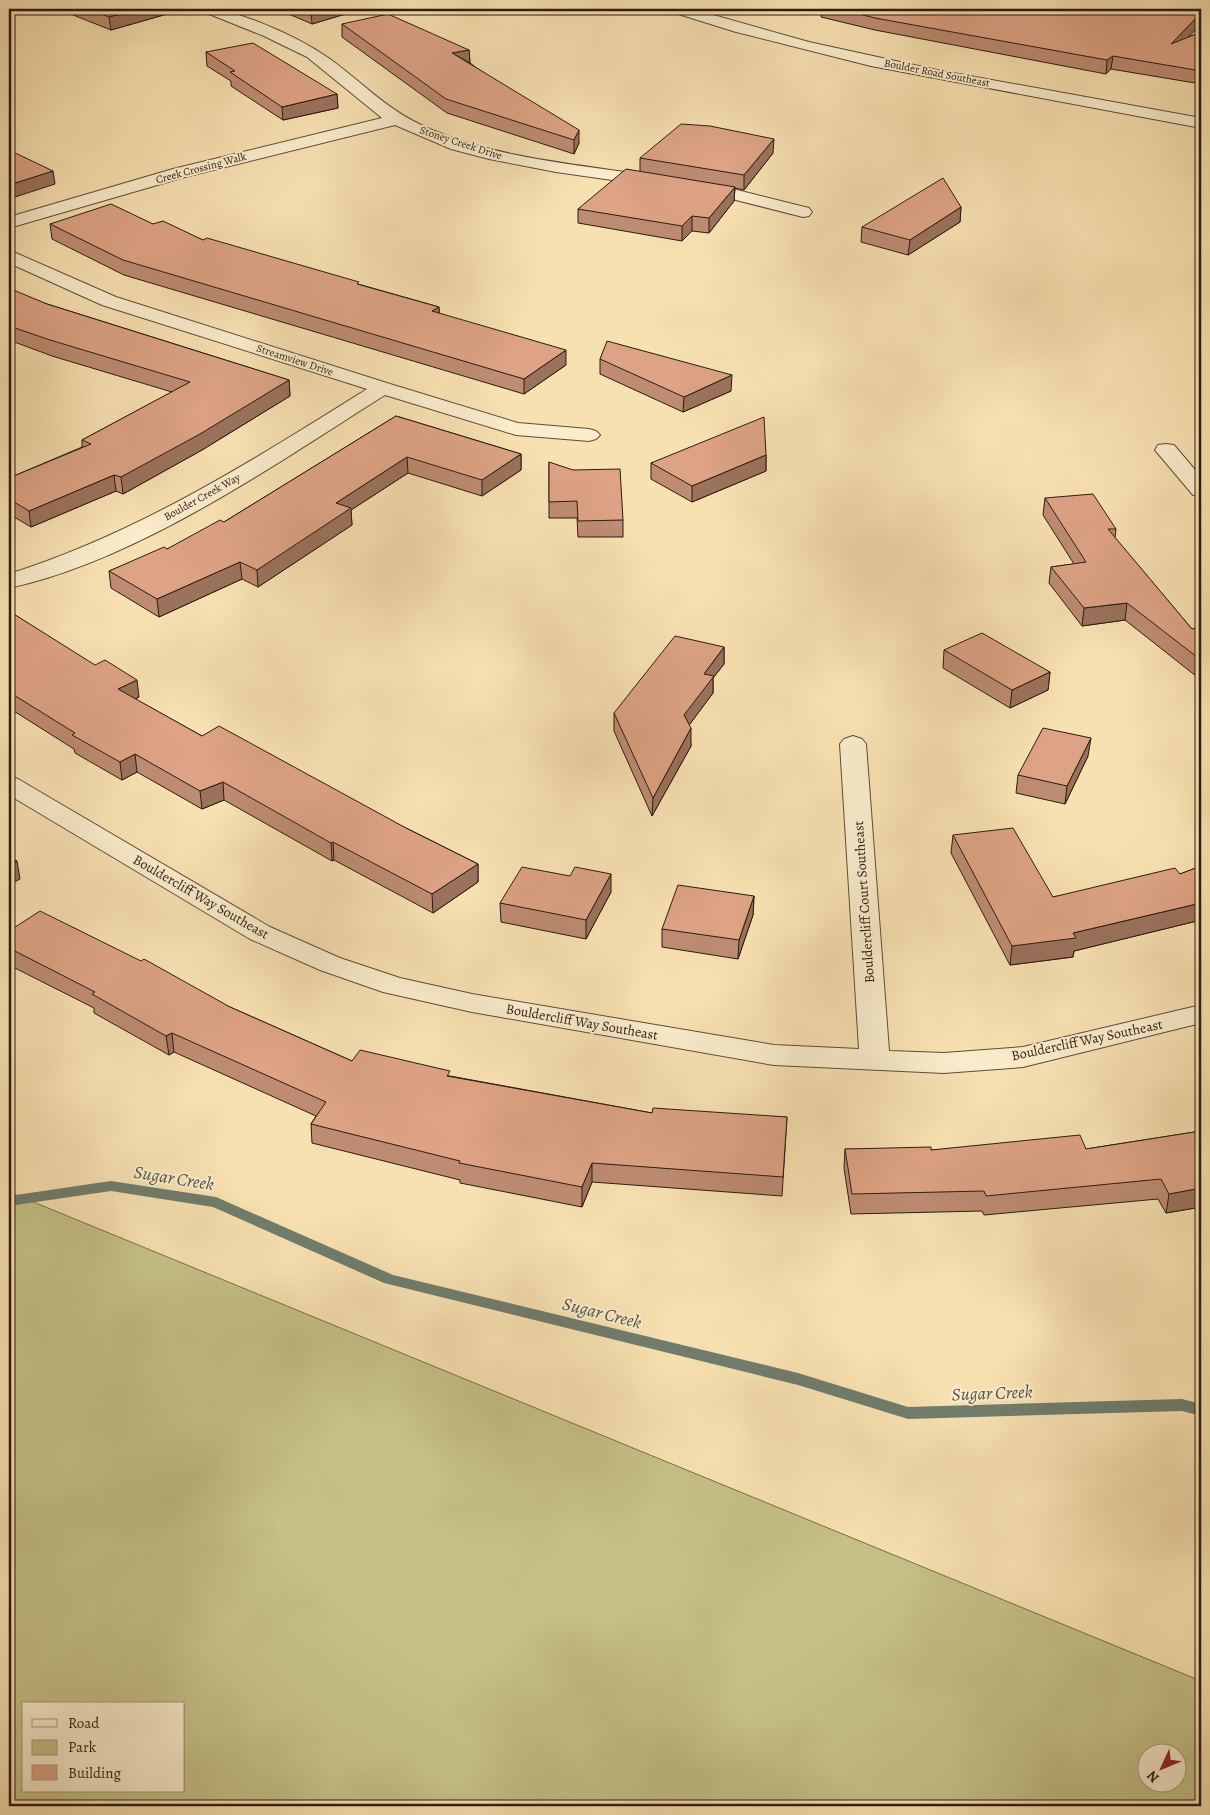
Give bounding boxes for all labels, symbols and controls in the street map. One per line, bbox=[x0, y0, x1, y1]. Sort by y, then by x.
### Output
street label: Boulder Road Southeast bbox=[883, 55, 992, 91]
street label: Stoney Creek Drive bbox=[418, 123, 504, 163]
street label: Creek Crossing Walk bbox=[154, 149, 248, 187]
street label: Streamview Drive bbox=[255, 340, 335, 380]
street label: Boulder Creek Way bbox=[161, 470, 243, 524]
street label: Bouldercliff Court Southeast bbox=[849, 820, 879, 984]
street label: Bouldercliff Way Southeast bbox=[130, 850, 273, 944]
street label: Bouldercliff Way Southeast bbox=[504, 999, 660, 1045]
street label: Bouldercliff Way Southeast bbox=[1010, 1015, 1165, 1065]
water label: Sugar Creek bbox=[132, 1160, 216, 1196]
water label: Sugar Creek bbox=[560, 1292, 644, 1334]
water label: Sugar Creek bbox=[951, 1380, 1033, 1406]
legend bbox=[22, 1702, 185, 1792]
text: Road bbox=[68, 1713, 100, 1733]
text: Park bbox=[68, 1737, 97, 1757]
north arrow bbox=[1138, 1742, 1188, 1792]
text: Building bbox=[68, 1763, 121, 1783]
text: N bbox=[1143, 1766, 1163, 1787]

